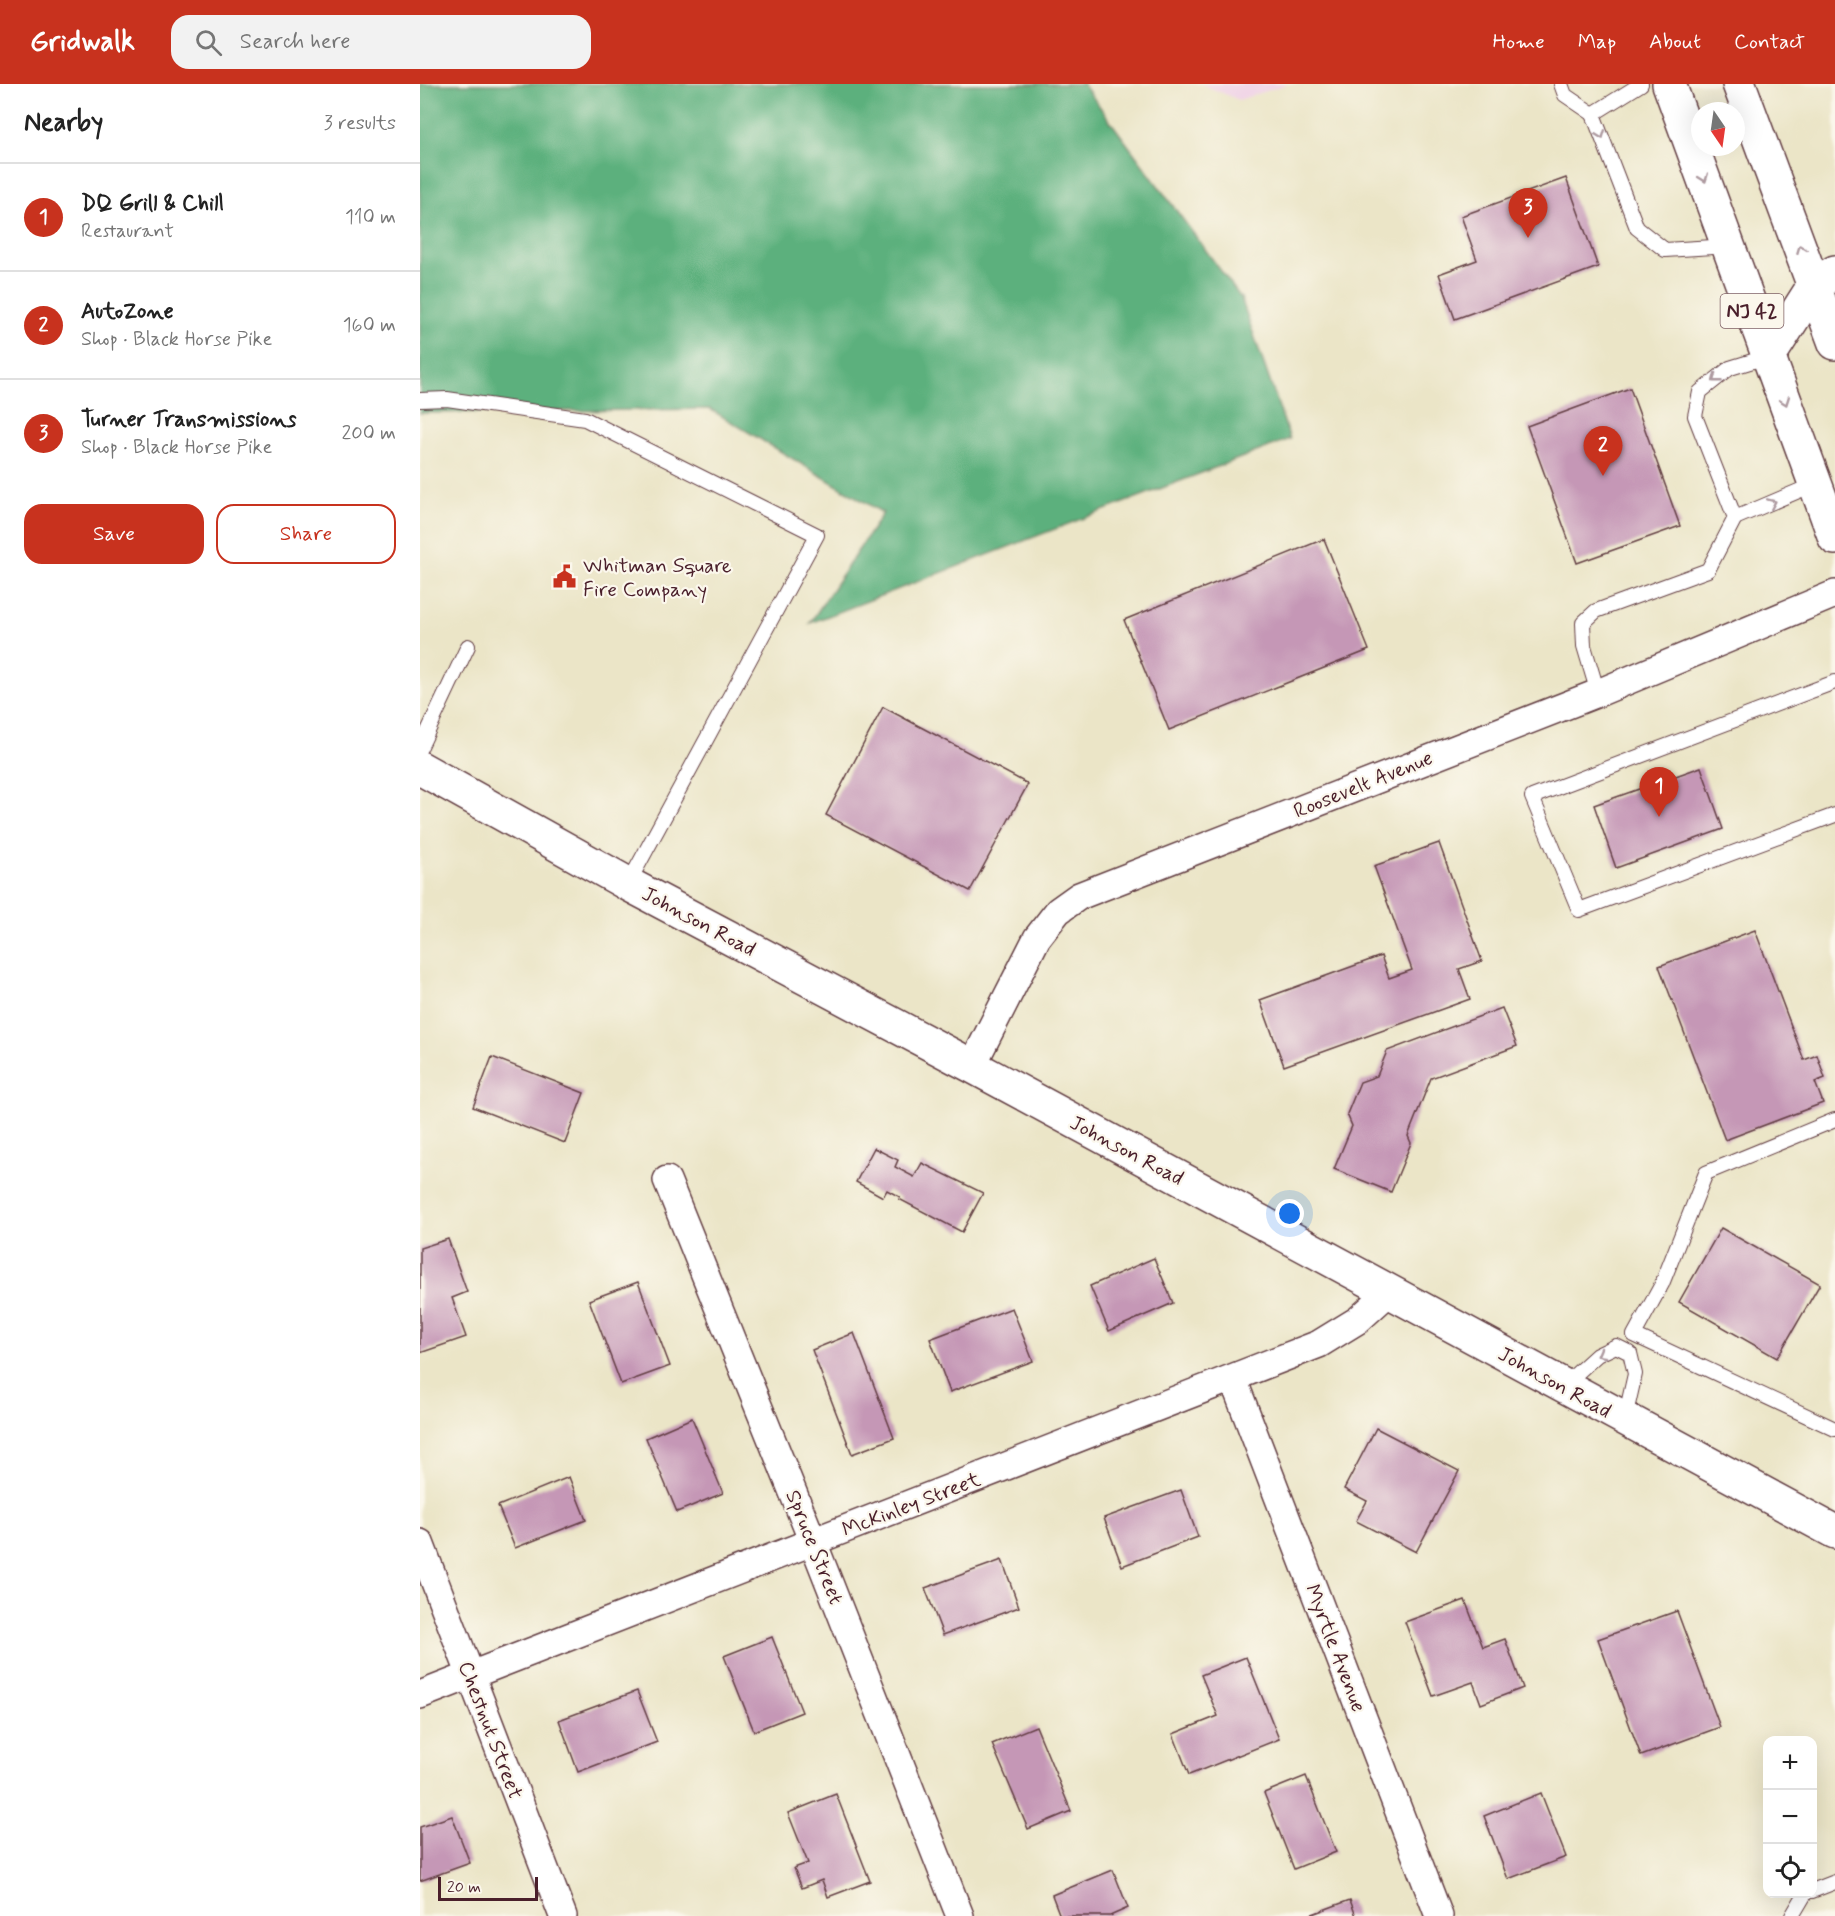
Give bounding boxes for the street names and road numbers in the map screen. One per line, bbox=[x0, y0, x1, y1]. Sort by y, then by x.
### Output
road number: NJ 42 bbox=[1720, 294, 1784, 328]
street label: Roosevelt Avenue bbox=[1290, 744, 1437, 826]
street label: Johnson Road bbox=[637, 880, 760, 964]
street label: Johnson Road bbox=[1065, 1109, 1188, 1193]
street label: Johnson Road bbox=[1493, 1340, 1616, 1425]
street label: McKinley Street bbox=[838, 1465, 985, 1544]
street label: Spruce Street bbox=[778, 1486, 850, 1609]
street label: Myrtle Avenue bbox=[1298, 1580, 1372, 1716]
street label: Chestnut Street bbox=[451, 1657, 529, 1803]

